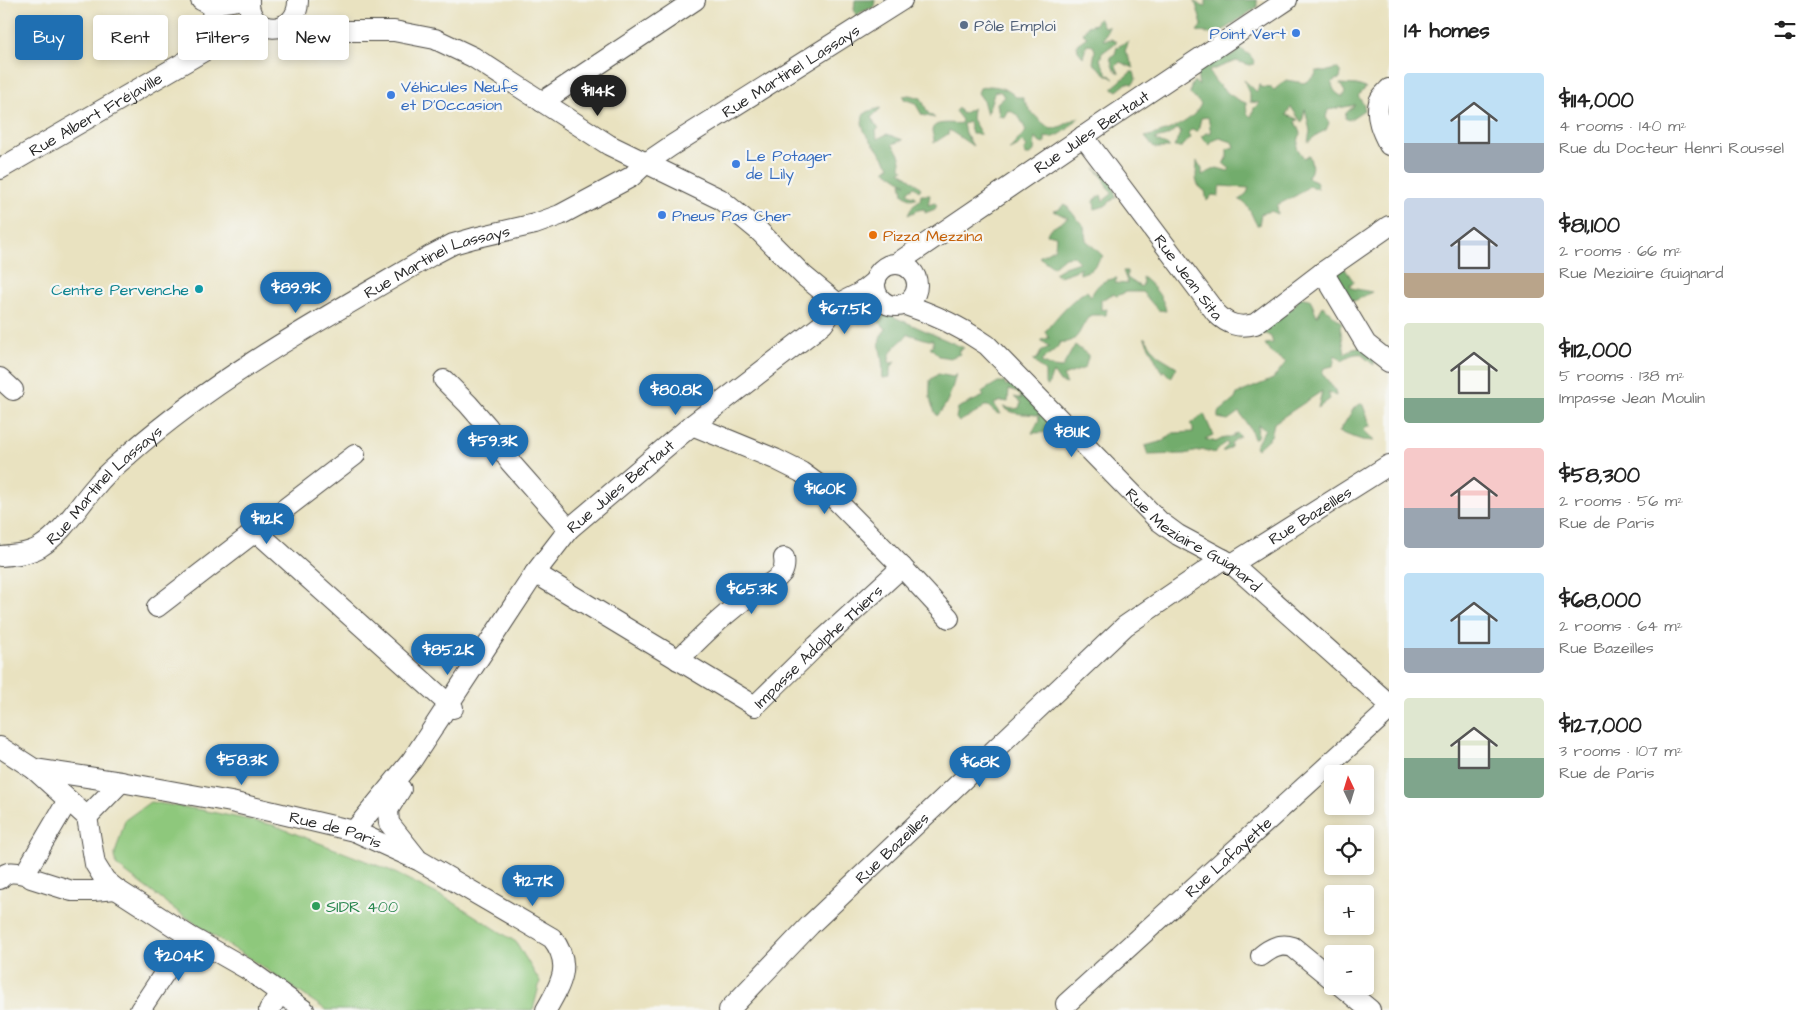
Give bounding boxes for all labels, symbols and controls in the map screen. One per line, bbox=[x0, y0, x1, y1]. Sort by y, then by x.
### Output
chip: Buy bbox=[15, 15, 83, 60]
chip: Rent bbox=[93, 15, 168, 60]
chip: Filters bbox=[178, 15, 268, 60]
chip: New bbox=[278, 15, 349, 60]
place label: Pôle Emploi bbox=[974, 15, 1056, 37]
text: 14 homes bbox=[1404, 16, 1490, 45]
icon: filters bbox=[1771, 16, 1799, 44]
street label: Rue Martinel Lassays bbox=[718, 19, 864, 123]
marker: Pôle Emploi bbox=[958, 19, 970, 31]
place label: Point Vert bbox=[1210, 23, 1287, 45]
marker: Point Vert bbox=[1290, 27, 1302, 39]
street label: Rue Albert Fréjaville bbox=[25, 67, 167, 162]
pin: $114K bbox=[563, 74, 633, 117]
place label: Véhicules Neufs et D'Occasion bbox=[401, 76, 518, 116]
text: $114K bbox=[581, 80, 615, 102]
street label: Rue Jules Bertaut bbox=[1030, 85, 1154, 179]
text: $114,000 bbox=[1559, 86, 1634, 115]
marker: Véhicules Neufs et D'Occasion bbox=[385, 89, 397, 101]
icon: home bbox=[1444, 93, 1504, 153]
text: 4 rooms · 140 m² bbox=[1559, 115, 1687, 137]
text: Rue du Docteur Henri Roussel bbox=[1559, 137, 1784, 159]
place label: Le Potager de Lily bbox=[746, 145, 832, 186]
marker: Le Potager de Lily bbox=[730, 158, 742, 170]
place label: Pneus Pas Cher bbox=[672, 205, 791, 227]
marker: Pneus Pas Cher bbox=[656, 209, 668, 221]
text: $81,100 bbox=[1559, 211, 1620, 240]
icon: home bbox=[1444, 218, 1504, 278]
street label: Rue Martinel Lassays bbox=[360, 220, 512, 304]
place label: Pizza Mezzina bbox=[883, 225, 982, 247]
marker: Pizza Mezzina bbox=[867, 229, 879, 241]
street label: Rue Jean Sita bbox=[1149, 230, 1227, 325]
text: 2 rooms · 66 m² bbox=[1559, 240, 1682, 262]
text: Rue Meziaire Guignard bbox=[1559, 262, 1723, 284]
pin: $89.9K bbox=[255, 272, 337, 314]
text: $89.9K bbox=[271, 277, 321, 299]
place label: Centre Pervenche bbox=[51, 279, 189, 301]
marker: Centre Pervenche bbox=[193, 283, 205, 295]
pin: $67.5K bbox=[804, 292, 886, 335]
text: $67.5K bbox=[819, 298, 871, 320]
text: $112,000 bbox=[1559, 336, 1632, 365]
icon: home bbox=[1444, 343, 1504, 403]
text: 5 rooms · 138 m² bbox=[1559, 365, 1685, 387]
pin: $80.8K bbox=[635, 374, 717, 416]
text: $80.8K bbox=[650, 379, 702, 401]
text: Impasse Jean Moulin bbox=[1559, 387, 1705, 409]
pin: $81.1K bbox=[1031, 416, 1113, 458]
street label: Rue Martinel Lassays bbox=[42, 420, 167, 550]
text: $81.1K bbox=[1054, 421, 1090, 443]
pin: $59.3K bbox=[452, 424, 534, 467]
text: $59.3K bbox=[468, 430, 518, 452]
street label: Rue Jules Bertaut bbox=[562, 434, 680, 539]
text: $58,300 bbox=[1559, 461, 1640, 490]
icon: home bbox=[1444, 468, 1504, 528]
pin: $160K bbox=[790, 472, 860, 515]
text: $160K bbox=[805, 478, 845, 500]
street label: Rue Bazeilles bbox=[1264, 481, 1356, 550]
street label: Rue Meziaire Guignard bbox=[1120, 483, 1266, 597]
text: 2 rooms · 56 m² bbox=[1559, 490, 1683, 512]
pin: $112K bbox=[232, 502, 302, 545]
text: $112K bbox=[251, 508, 283, 530]
text: Rue de Paris bbox=[1559, 512, 1654, 534]
pin: $65.3K bbox=[711, 572, 793, 615]
text: $65.3K bbox=[727, 578, 777, 600]
street label: Impasse Adolphe Thiers bbox=[749, 580, 888, 713]
text: $68,000 bbox=[1559, 586, 1641, 615]
icon: home bbox=[1444, 593, 1504, 653]
text: 2 rooms · 64 m² bbox=[1559, 615, 1683, 637]
pin: $85.2K bbox=[407, 634, 489, 676]
text: Rue Bazeilles bbox=[1559, 637, 1654, 659]
text: $85.2K bbox=[422, 639, 474, 661]
text: $127,000 bbox=[1559, 711, 1642, 740]
icon: home bbox=[1444, 718, 1504, 778]
text: 3 rooms · 107 m² bbox=[1559, 740, 1683, 762]
pin: $58.3K bbox=[201, 744, 283, 786]
pin: $68K bbox=[950, 746, 1010, 788]
text: $58.3K bbox=[217, 749, 267, 771]
text: $68K bbox=[961, 751, 1000, 773]
text: Rue de Paris bbox=[1559, 762, 1654, 784]
north arrow bbox=[1324, 765, 1374, 815]
map controls bbox=[1324, 765, 1374, 995]
street label: Rue de Paris bbox=[287, 806, 385, 854]
street label: Rue Bazeilles bbox=[850, 808, 934, 889]
street label: Rue Lafayette bbox=[1180, 812, 1277, 903]
button: locate bbox=[1324, 825, 1374, 875]
pin: $127K bbox=[498, 864, 568, 907]
text: $127K bbox=[513, 870, 553, 892]
button: + bbox=[1324, 885, 1374, 935]
place label: SIDR 400 bbox=[326, 896, 398, 918]
marker: SIDR 400 bbox=[310, 900, 322, 912]
pin: $204K bbox=[144, 940, 214, 982]
text: $204K bbox=[155, 945, 203, 967]
button: − bbox=[1324, 945, 1374, 995]

